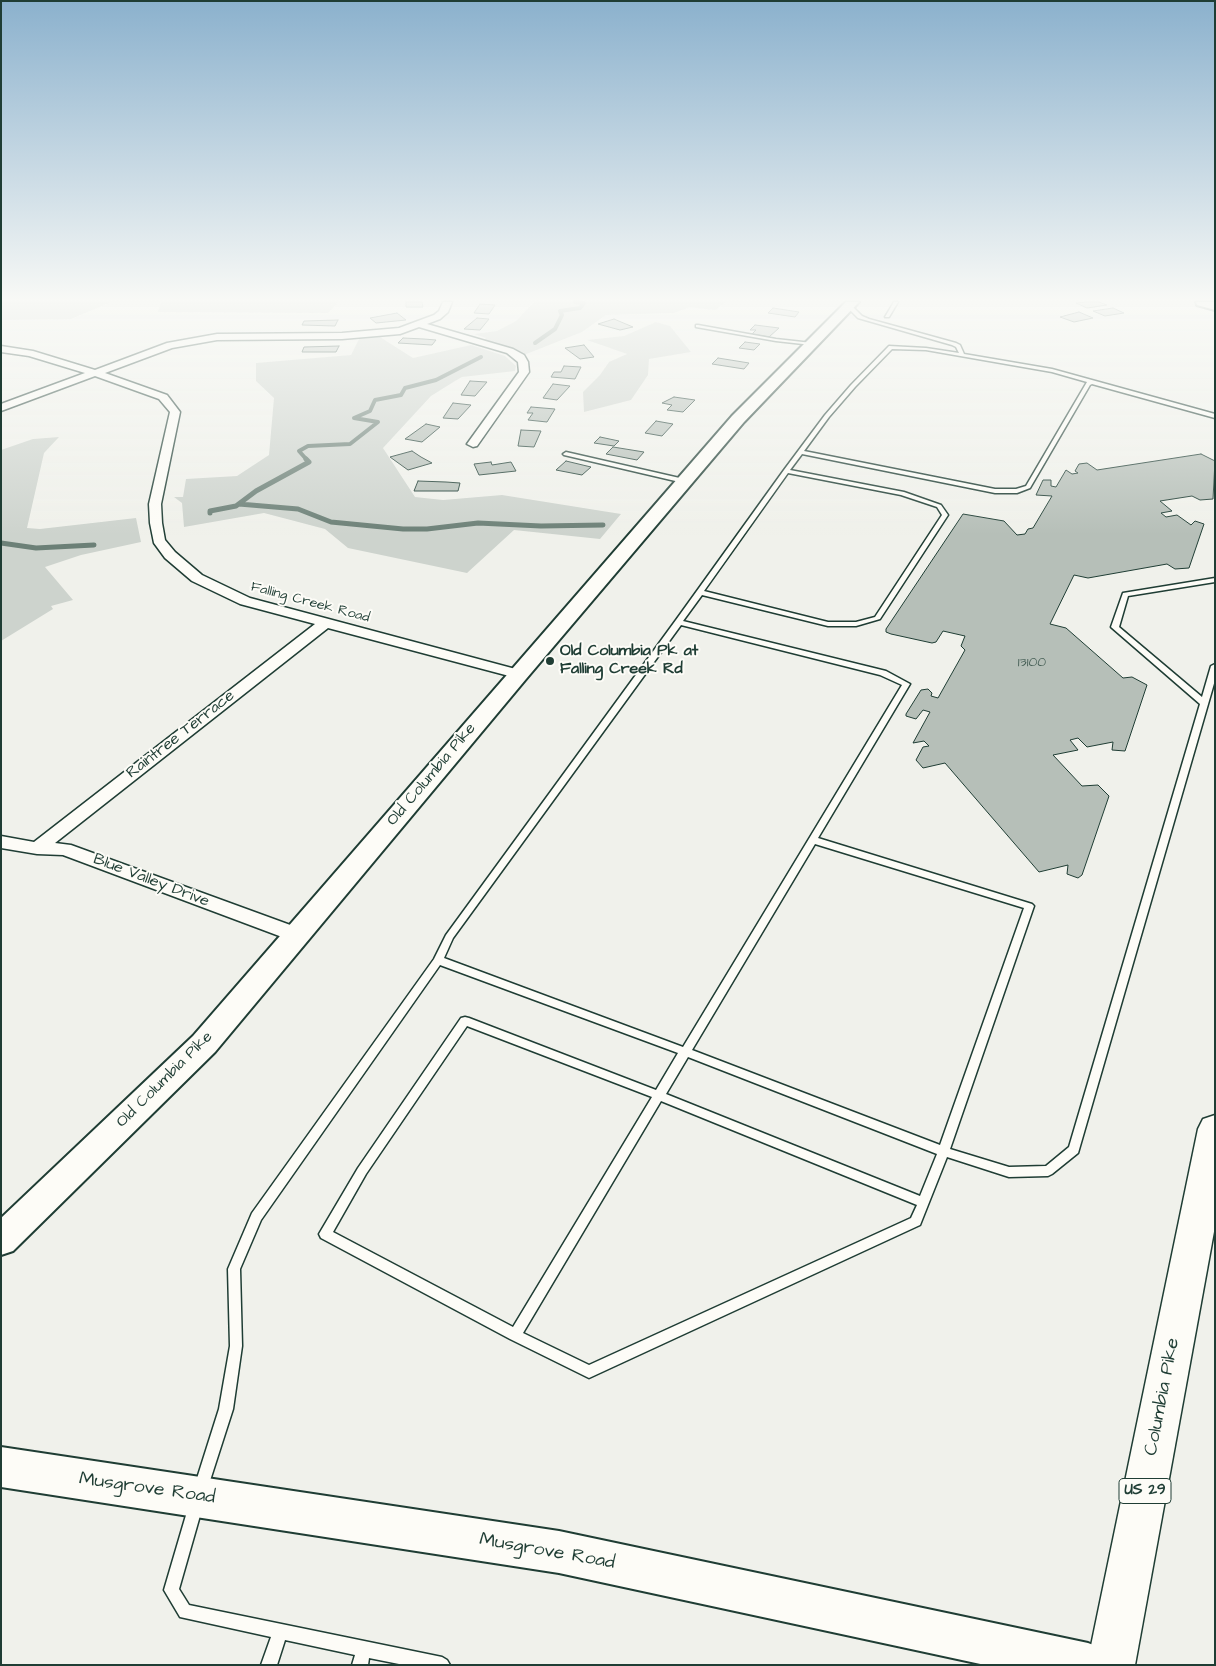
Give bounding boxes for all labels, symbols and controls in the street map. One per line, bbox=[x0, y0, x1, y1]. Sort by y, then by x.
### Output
street label: Falling Creek Road bbox=[249, 579, 371, 627]
place label: Old Columbia Pk at Falling Creek Rd bbox=[560, 642, 698, 680]
marker: Old Columbia Pk at Falling Creek Rd bbox=[544, 655, 556, 667]
house number: 13100 bbox=[1018, 655, 1046, 671]
street label: Raintree Terrace bbox=[123, 687, 239, 783]
street label: Old Columbia Pike bbox=[383, 720, 481, 830]
street label: Blue Valley Drive bbox=[90, 850, 212, 912]
street label: Old Columbia Pike bbox=[113, 1028, 217, 1132]
street label: Columbia Pike bbox=[1140, 1336, 1186, 1458]
street label: Musgrove Road bbox=[77, 1468, 217, 1510]
road number: US 29 bbox=[1119, 1478, 1171, 1504]
street label: Musgrove Road bbox=[477, 1529, 617, 1575]

